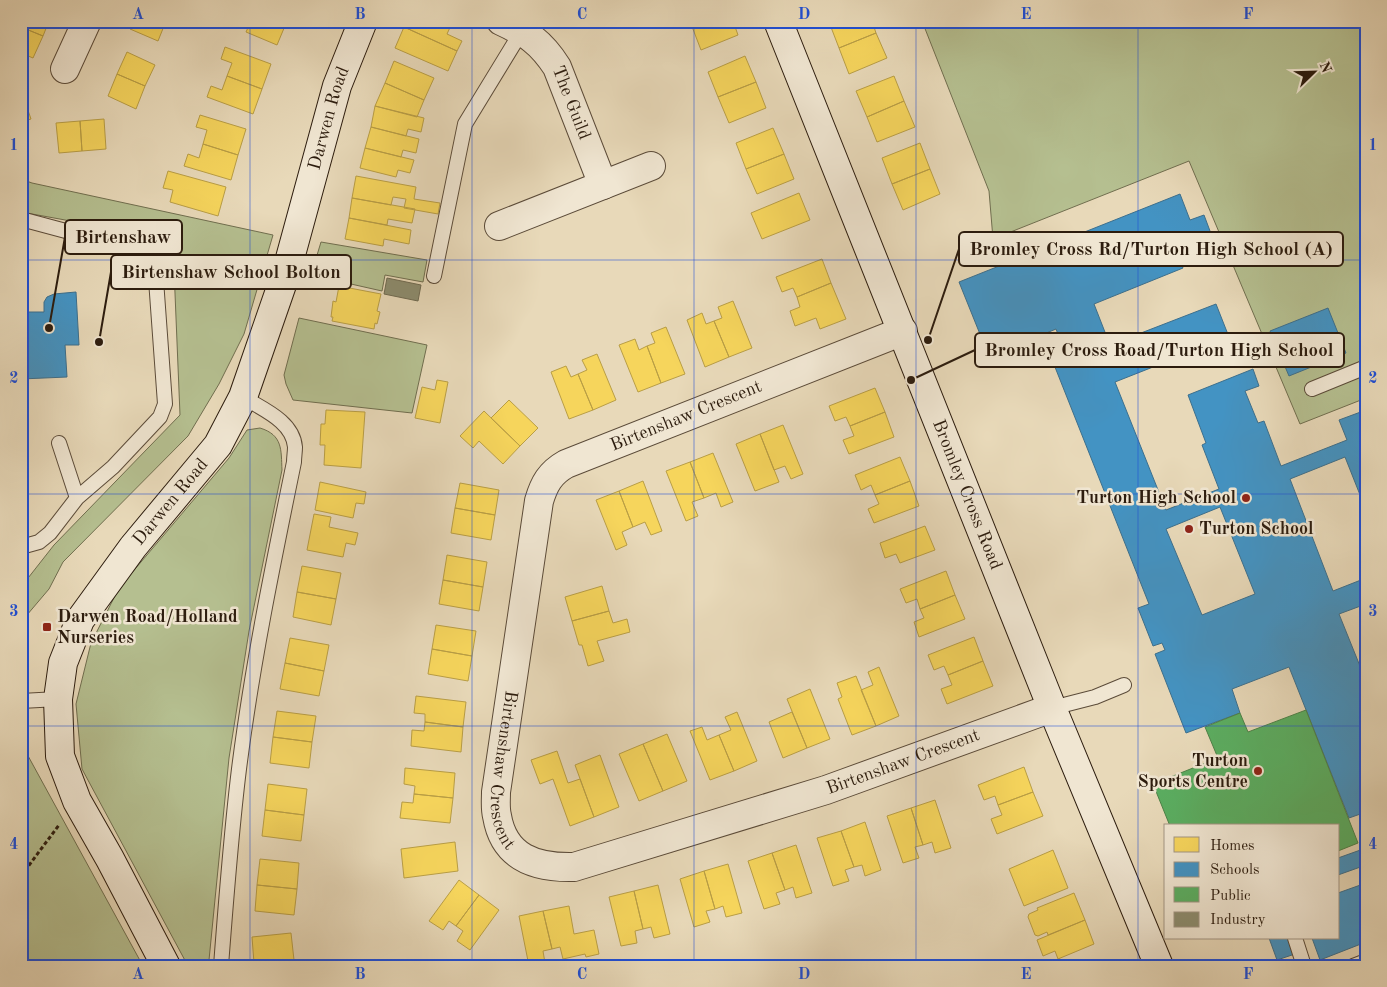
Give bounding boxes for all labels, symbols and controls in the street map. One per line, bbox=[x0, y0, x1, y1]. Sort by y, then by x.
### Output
text: A bbox=[132, 7, 144, 23]
text: B bbox=[354, 7, 366, 23]
text: C bbox=[577, 7, 587, 23]
text: D bbox=[798, 7, 810, 23]
text: E bbox=[1020, 7, 1032, 23]
text: F bbox=[1243, 7, 1254, 23]
north arrow bbox=[1290, 48, 1340, 98]
text: N bbox=[1317, 60, 1334, 75]
street label: The Guild bbox=[548, 63, 593, 142]
street label: Darwen Road bbox=[305, 64, 353, 172]
text: 1 bbox=[9, 138, 19, 154]
text: 1 bbox=[1368, 138, 1378, 154]
callout: Birtenshaw bbox=[65, 220, 182, 254]
text: Birtenshaw bbox=[75, 229, 172, 248]
callout: Bromley Cross Rd/Turton High School (A) bbox=[959, 232, 1343, 266]
text: Bromley Cross Rd/Turton High School (A) bbox=[969, 241, 1333, 260]
callout: Birtenshaw School Bolton bbox=[111, 255, 351, 289]
text: Birtenshaw School Bolton bbox=[121, 264, 341, 283]
callout: Bromley Cross Road/Turton High School bbox=[975, 333, 1344, 367]
text: Bromley Cross Road/Turton High School bbox=[984, 342, 1334, 361]
text: 2 bbox=[9, 371, 19, 387]
text: 2 bbox=[1368, 371, 1378, 387]
street label: Birtenshaw Crescent bbox=[608, 377, 764, 455]
street label: Bromley Cross Road bbox=[929, 417, 1005, 572]
street label: Darwen Road bbox=[129, 455, 212, 549]
place label: Turton High School bbox=[1076, 489, 1236, 507]
marker: Turton High School bbox=[1240, 492, 1252, 504]
place label: Turton School bbox=[1199, 520, 1314, 538]
marker: Turton School bbox=[1183, 523, 1195, 535]
text: 3 bbox=[9, 604, 19, 620]
text: 3 bbox=[1368, 604, 1378, 620]
place label: Darwen Road/Holland Nurseries bbox=[57, 608, 238, 647]
marker: Darwen Road/Holland Nurseries bbox=[41, 621, 53, 633]
street label: Birtenshaw Crescent bbox=[487, 689, 520, 853]
street label: Birtenshaw Crescent bbox=[824, 726, 982, 798]
place label: Turton Sports Centre bbox=[1138, 752, 1248, 791]
marker: Turton Sports Centre bbox=[1252, 765, 1264, 777]
legend bbox=[1164, 824, 1340, 940]
text: 4 bbox=[9, 837, 19, 853]
text: 4 bbox=[1368, 837, 1378, 853]
text: Homes bbox=[1210, 839, 1255, 854]
text: Schools bbox=[1210, 863, 1259, 878]
text: Public bbox=[1210, 889, 1251, 904]
text: Industry bbox=[1210, 913, 1266, 928]
text: A bbox=[132, 967, 144, 983]
text: B bbox=[354, 967, 366, 983]
text: C bbox=[577, 967, 587, 983]
text: D bbox=[798, 967, 810, 983]
text: E bbox=[1020, 967, 1032, 983]
text: F bbox=[1243, 967, 1254, 983]

